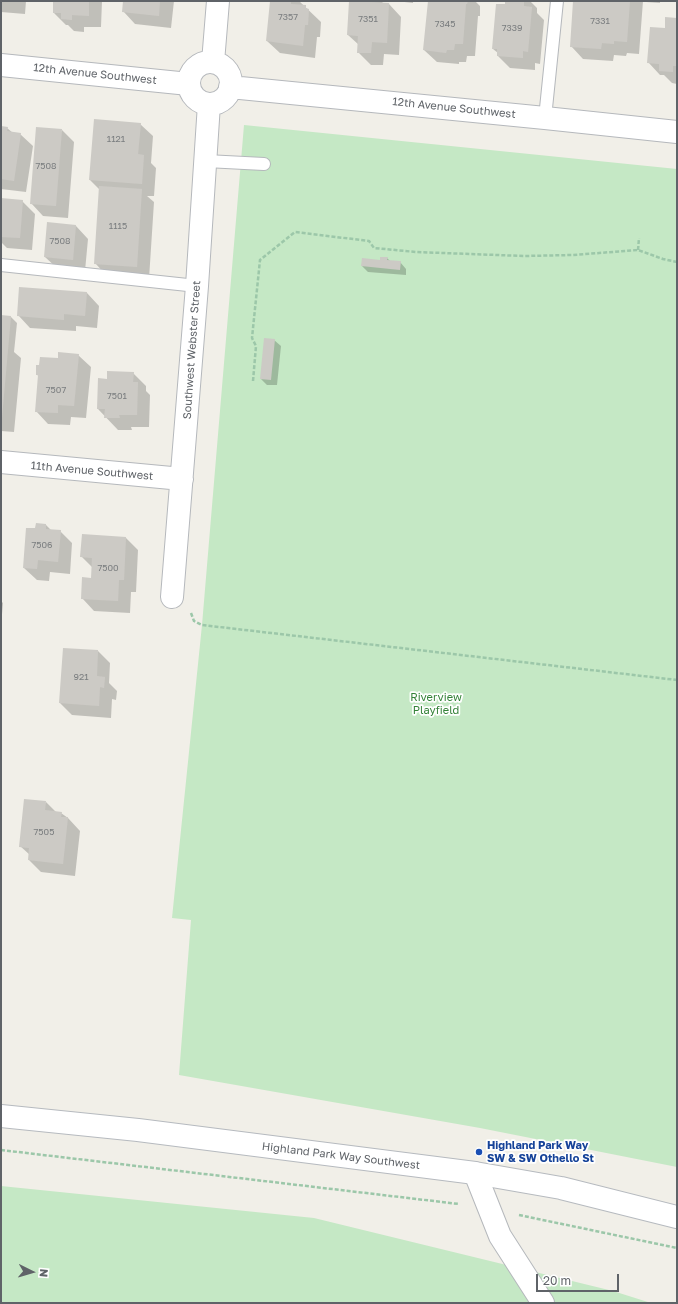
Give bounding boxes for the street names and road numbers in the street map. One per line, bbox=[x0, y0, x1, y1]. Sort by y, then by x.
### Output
street label: 12th Avenue Southwest bbox=[33, 61, 157, 87]
street label: 12th Avenue Southwest bbox=[392, 95, 516, 121]
street label: Southwest Webster Street bbox=[181, 280, 203, 420]
street label: 11th Avenue Southwest bbox=[30, 459, 154, 483]
street label: Highland Park Way Southwest bbox=[261, 1140, 421, 1172]

